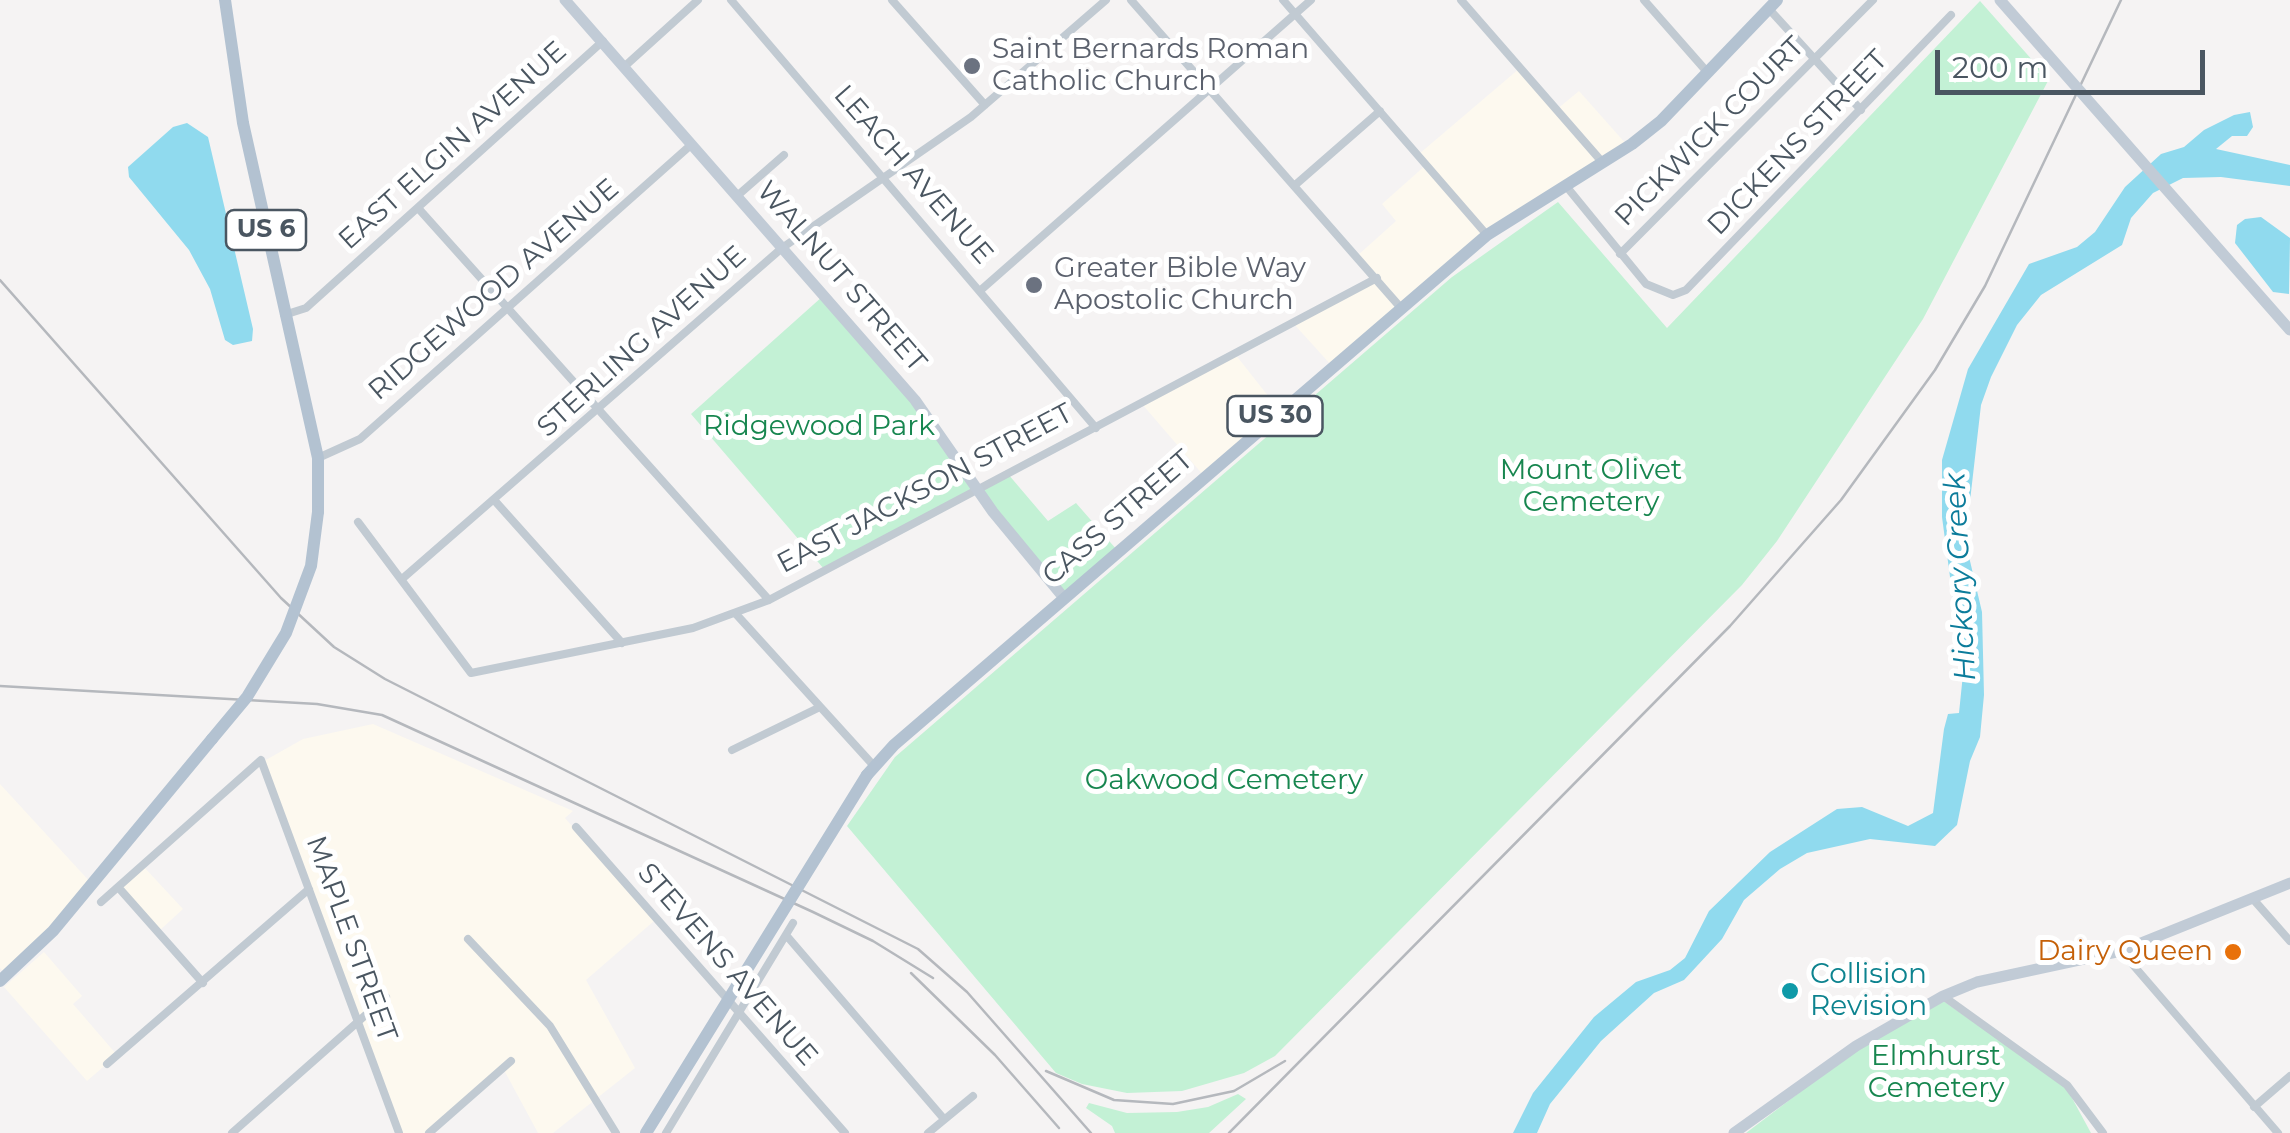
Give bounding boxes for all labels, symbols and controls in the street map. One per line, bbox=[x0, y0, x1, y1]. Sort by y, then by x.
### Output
street label: PICKWICK COURT bbox=[1608, 30, 1812, 234]
scale bar bbox=[1940, 30, 2210, 92]
place label: Saint Bernards Roman Catholic Church bbox=[992, 33, 1309, 99]
street label: EAST ELGIN AVENUE bbox=[332, 35, 574, 257]
street label: DICKENS STREET bbox=[1701, 44, 1895, 242]
text: 200 m bbox=[1952, 49, 2048, 86]
marker: Saint Bernards Roman Catholic Church bbox=[961, 55, 983, 77]
street label: LEACH AVENUE bbox=[826, 79, 1000, 271]
street label: RIDGEWOOD AVENUE bbox=[362, 172, 626, 408]
street label: WALNUT STREET bbox=[749, 175, 933, 379]
road number: US 6 bbox=[226, 210, 306, 250]
street label: STERLING AVENUE bbox=[531, 239, 753, 445]
place label: Greater Bible Way Apostolic Church bbox=[1054, 252, 1306, 318]
marker: Greater Bible Way Apostolic Church bbox=[1023, 274, 1045, 296]
road number: US 30 bbox=[1228, 396, 1322, 436]
street label: EAST JACKSON STREET bbox=[772, 397, 1078, 581]
park label: Ridgewood Park bbox=[703, 410, 935, 444]
street label: CASS STREET bbox=[1036, 444, 1200, 592]
park label: Mount Olivet Cemetery bbox=[1500, 454, 1682, 520]
water label: Hickory Creek bbox=[1938, 472, 1984, 682]
park label: Oakwood Cemetery bbox=[1085, 764, 1363, 798]
street label: MAPLE STREET bbox=[298, 832, 404, 1046]
street label: STEVENS AVENUE bbox=[630, 857, 824, 1073]
place label: Dairy Queen bbox=[2037, 935, 2213, 969]
marker: Dairy Queen bbox=[2222, 941, 2244, 963]
place label: Collision Revision bbox=[1810, 958, 1927, 1024]
marker: Collision Revision bbox=[1779, 980, 1801, 1002]
park label: Elmhurst Cemetery bbox=[1868, 1040, 2004, 1106]

